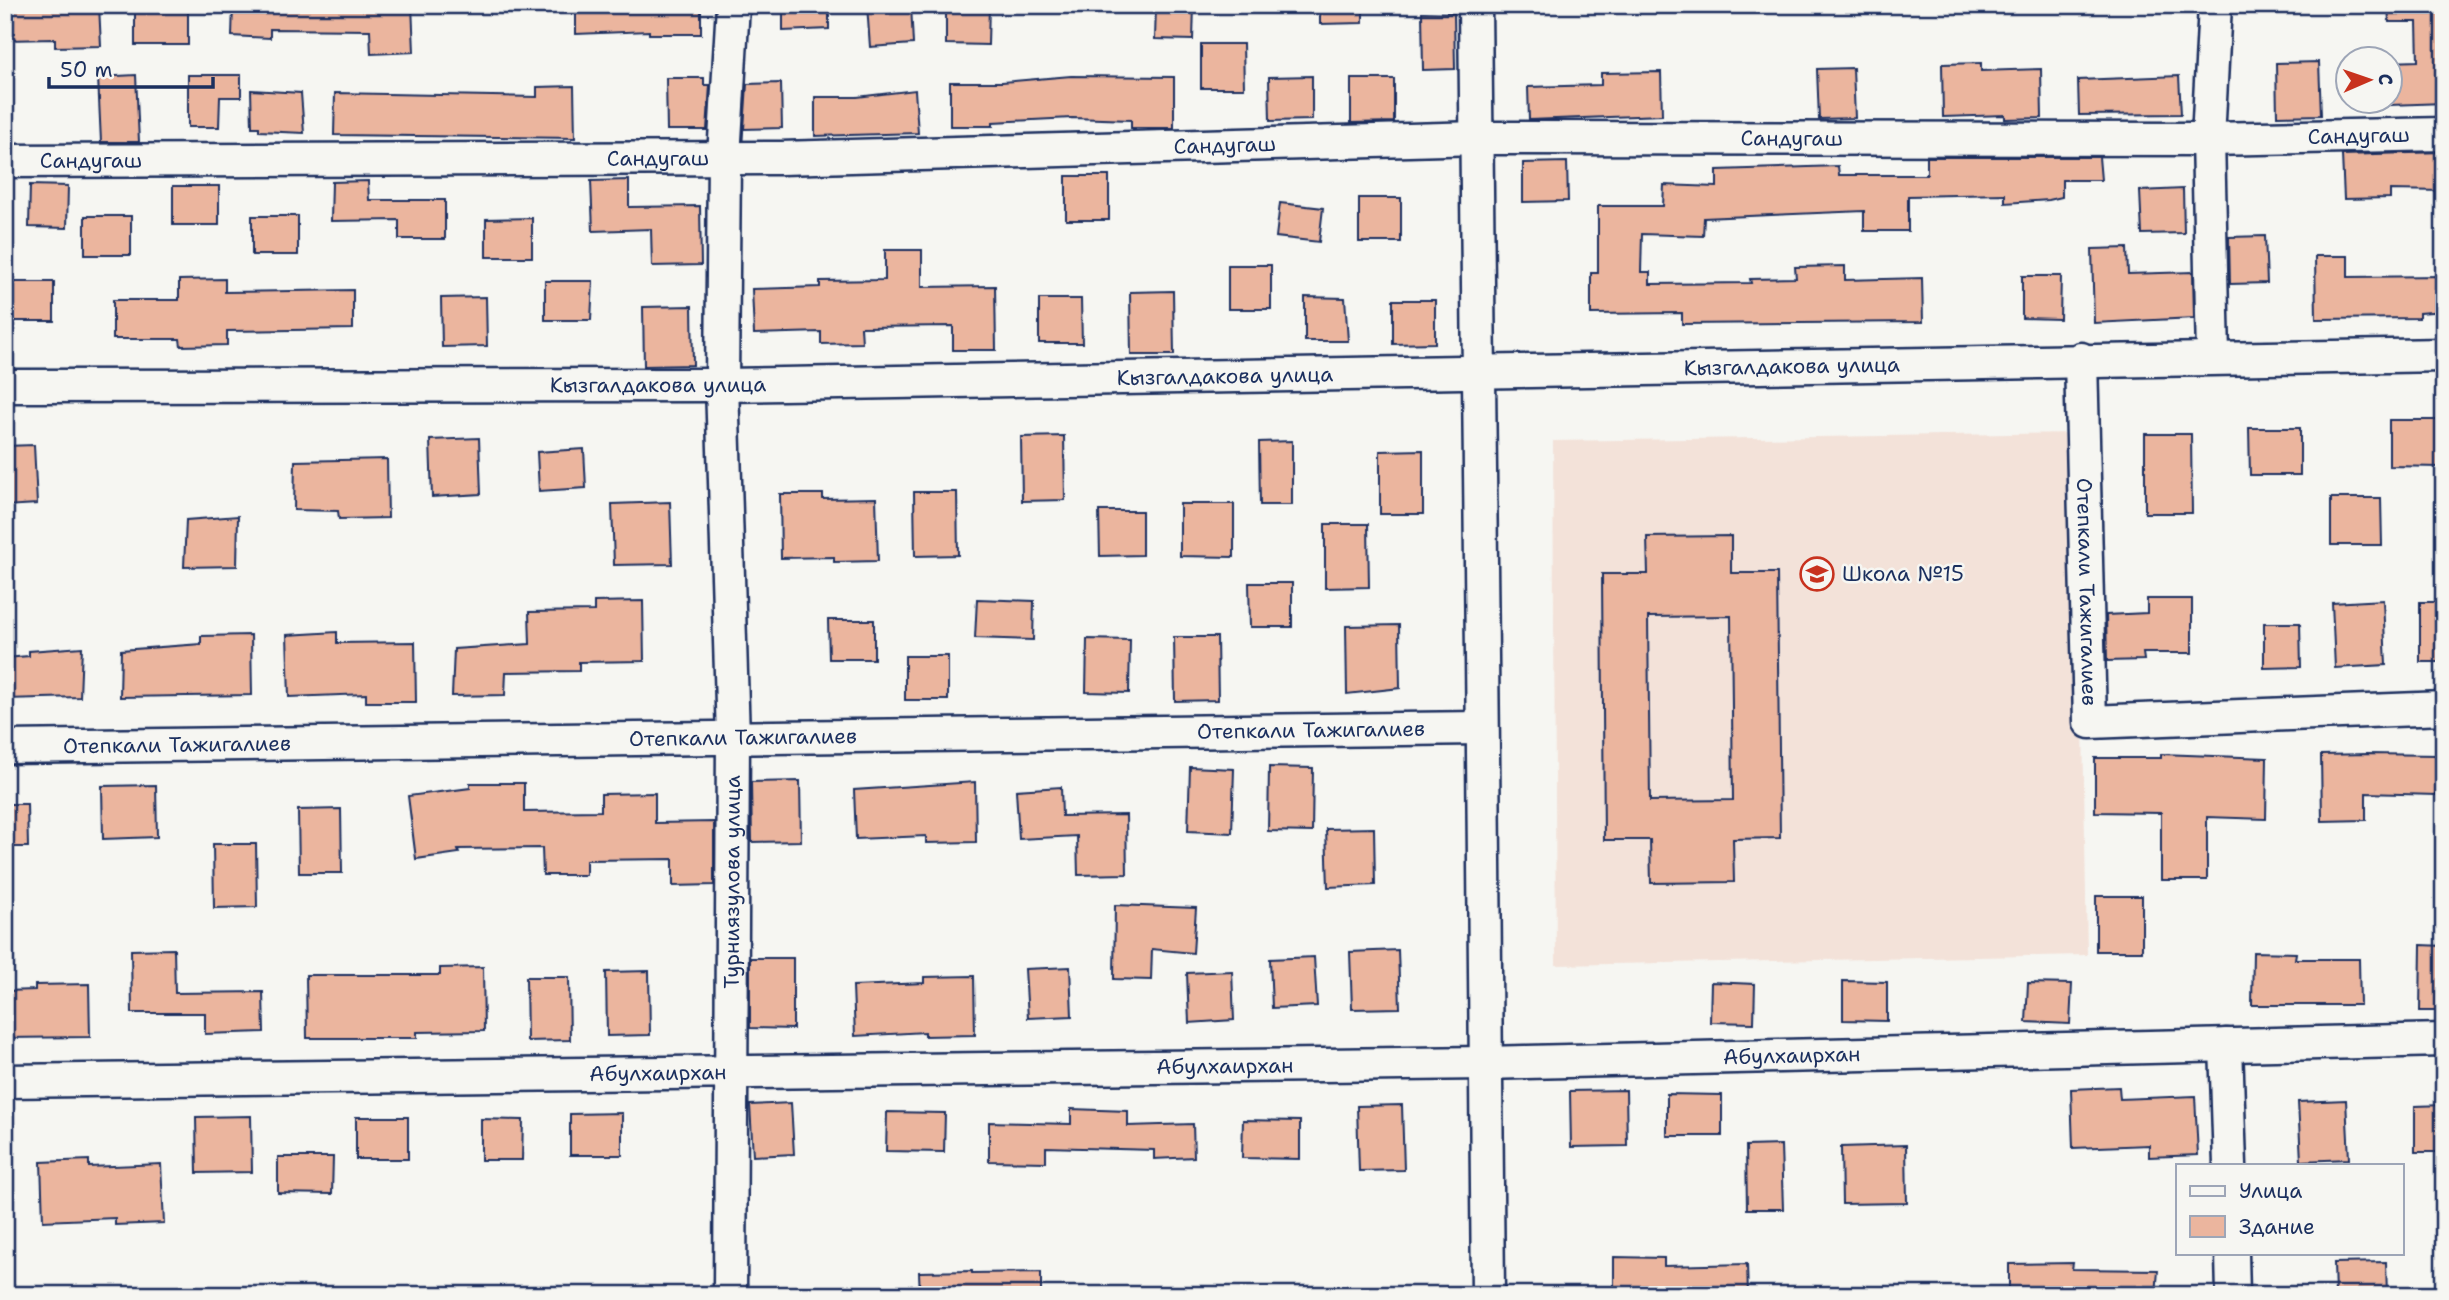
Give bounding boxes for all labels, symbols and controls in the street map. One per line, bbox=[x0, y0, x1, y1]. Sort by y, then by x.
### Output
scale bar bbox=[49, 46, 214, 90]
north arrow bbox=[2334, 46, 2404, 116]
text: 50 m bbox=[60, 56, 113, 84]
text: С bbox=[2373, 73, 2398, 86]
street label: Сандугаш bbox=[2307, 121, 2410, 151]
street label: Сандугаш bbox=[1740, 124, 1843, 152]
street label: Сандугаш bbox=[1173, 130, 1276, 161]
street label: Сандугаш bbox=[607, 144, 709, 173]
street label: Сандугаш bbox=[40, 146, 142, 175]
street label: Кызгалдакова улица bbox=[1683, 350, 1900, 382]
street label: Кызгалдакова улица bbox=[1116, 360, 1333, 392]
street label: Кызгалдакова улица bbox=[550, 370, 766, 399]
street label: Отепкали Тажигалиев bbox=[2070, 478, 2104, 706]
school or university icon: Школа №15 bbox=[1798, 555, 1836, 593]
place label: Школа №15 bbox=[1842, 560, 1964, 588]
street label: Отепкали Тажигалиев bbox=[1197, 715, 1425, 746]
street label: Отепкали Тажигалиев bbox=[629, 722, 857, 753]
street label: Отепкали Тажигалиев bbox=[63, 729, 291, 760]
street label: Турниязулова улица bbox=[718, 775, 747, 989]
street label: Абулхаирхан bbox=[1723, 1040, 1861, 1071]
street label: Абулхаирхан bbox=[1156, 1051, 1294, 1081]
street label: Абулхаирхан bbox=[589, 1058, 727, 1088]
legend bbox=[2176, 1164, 2404, 1254]
text: Улица bbox=[2239, 1177, 2302, 1205]
text: Здание bbox=[2239, 1213, 2315, 1241]

